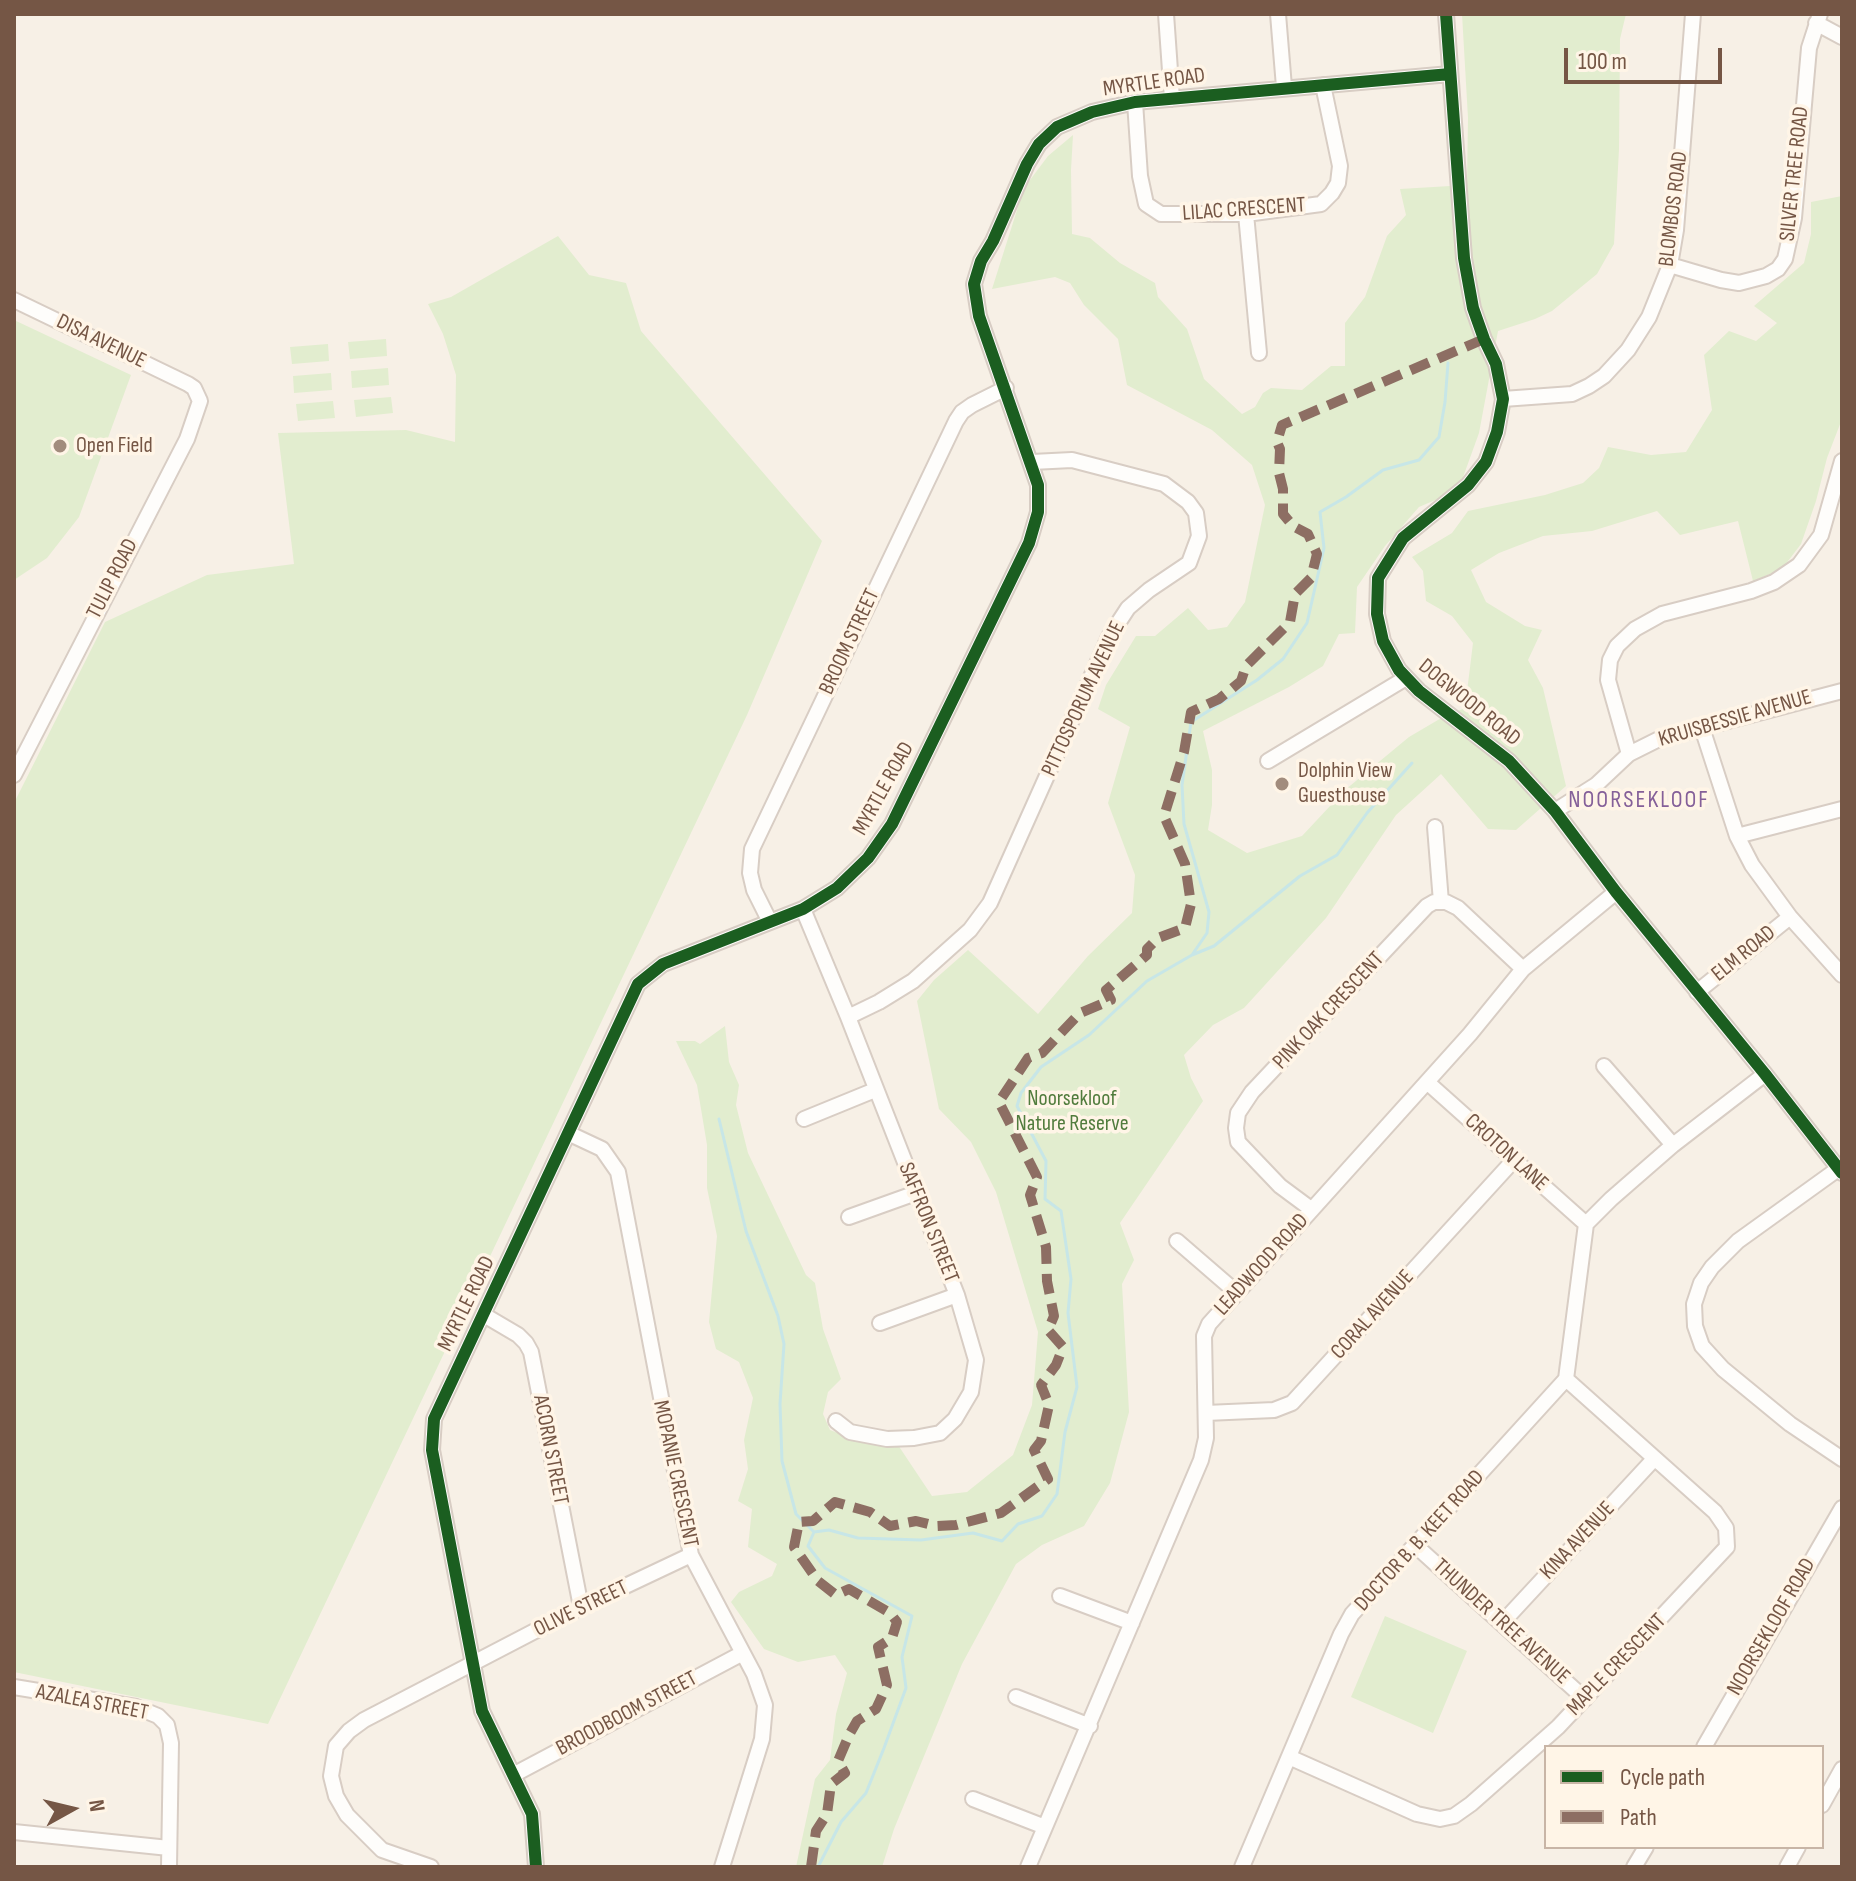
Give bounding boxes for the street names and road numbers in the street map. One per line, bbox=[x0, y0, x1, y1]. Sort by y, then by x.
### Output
street label: MYRTLE ROAD bbox=[1101, 63, 1207, 103]
street label: SILVER TREE ROAD bbox=[1775, 105, 1815, 243]
street label: BLOMBOS ROAD bbox=[1654, 150, 1694, 268]
street label: LILAC CRESCENT bbox=[1181, 193, 1307, 227]
street label: DISA AVENUE bbox=[52, 309, 150, 375]
street label: TULIP ROAD bbox=[82, 535, 144, 623]
street label: BROOM STREET bbox=[814, 585, 886, 699]
street label: PITTOSPORUM AVENUE bbox=[1037, 617, 1131, 781]
street label: DOGWOOD ROAD bbox=[1413, 654, 1525, 752]
street label: KRUISBESSIE AVENUE bbox=[1655, 685, 1815, 753]
street label: MYRTLE ROAD bbox=[848, 738, 920, 840]
street label: ELM ROAD bbox=[1707, 920, 1781, 988]
street label: PINK OAK CRESCENT bbox=[1268, 947, 1390, 1075]
street label: CROTON LANE bbox=[1459, 1109, 1553, 1197]
street label: SAFFRON STREET bbox=[892, 1159, 964, 1287]
street label: LEADWOOD ROAD bbox=[1209, 1208, 1315, 1322]
street label: MYRTLE ROAD bbox=[433, 1252, 501, 1356]
street label: CORAL AVENUE bbox=[1326, 1265, 1420, 1365]
street label: ACORN STREET bbox=[526, 1393, 574, 1507]
street label: MOPANIE CRESCENT bbox=[647, 1398, 703, 1550]
street label: DOCTOR B. B. KEET ROAD bbox=[1350, 1465, 1490, 1617]
street label: KINA AVENUE bbox=[1535, 1496, 1621, 1586]
street label: THUNDER TREE AVENUE bbox=[1427, 1554, 1575, 1690]
street label: NOORSEKLOOF ROAD bbox=[1722, 1554, 1822, 1700]
street label: OLIVE STREET bbox=[530, 1575, 632, 1643]
street label: MAPLE CRESCENT bbox=[1562, 1608, 1672, 1722]
street label: BROODBOOM STREET bbox=[552, 1666, 702, 1762]
street label: AZALEA STREET bbox=[34, 1679, 150, 1727]

